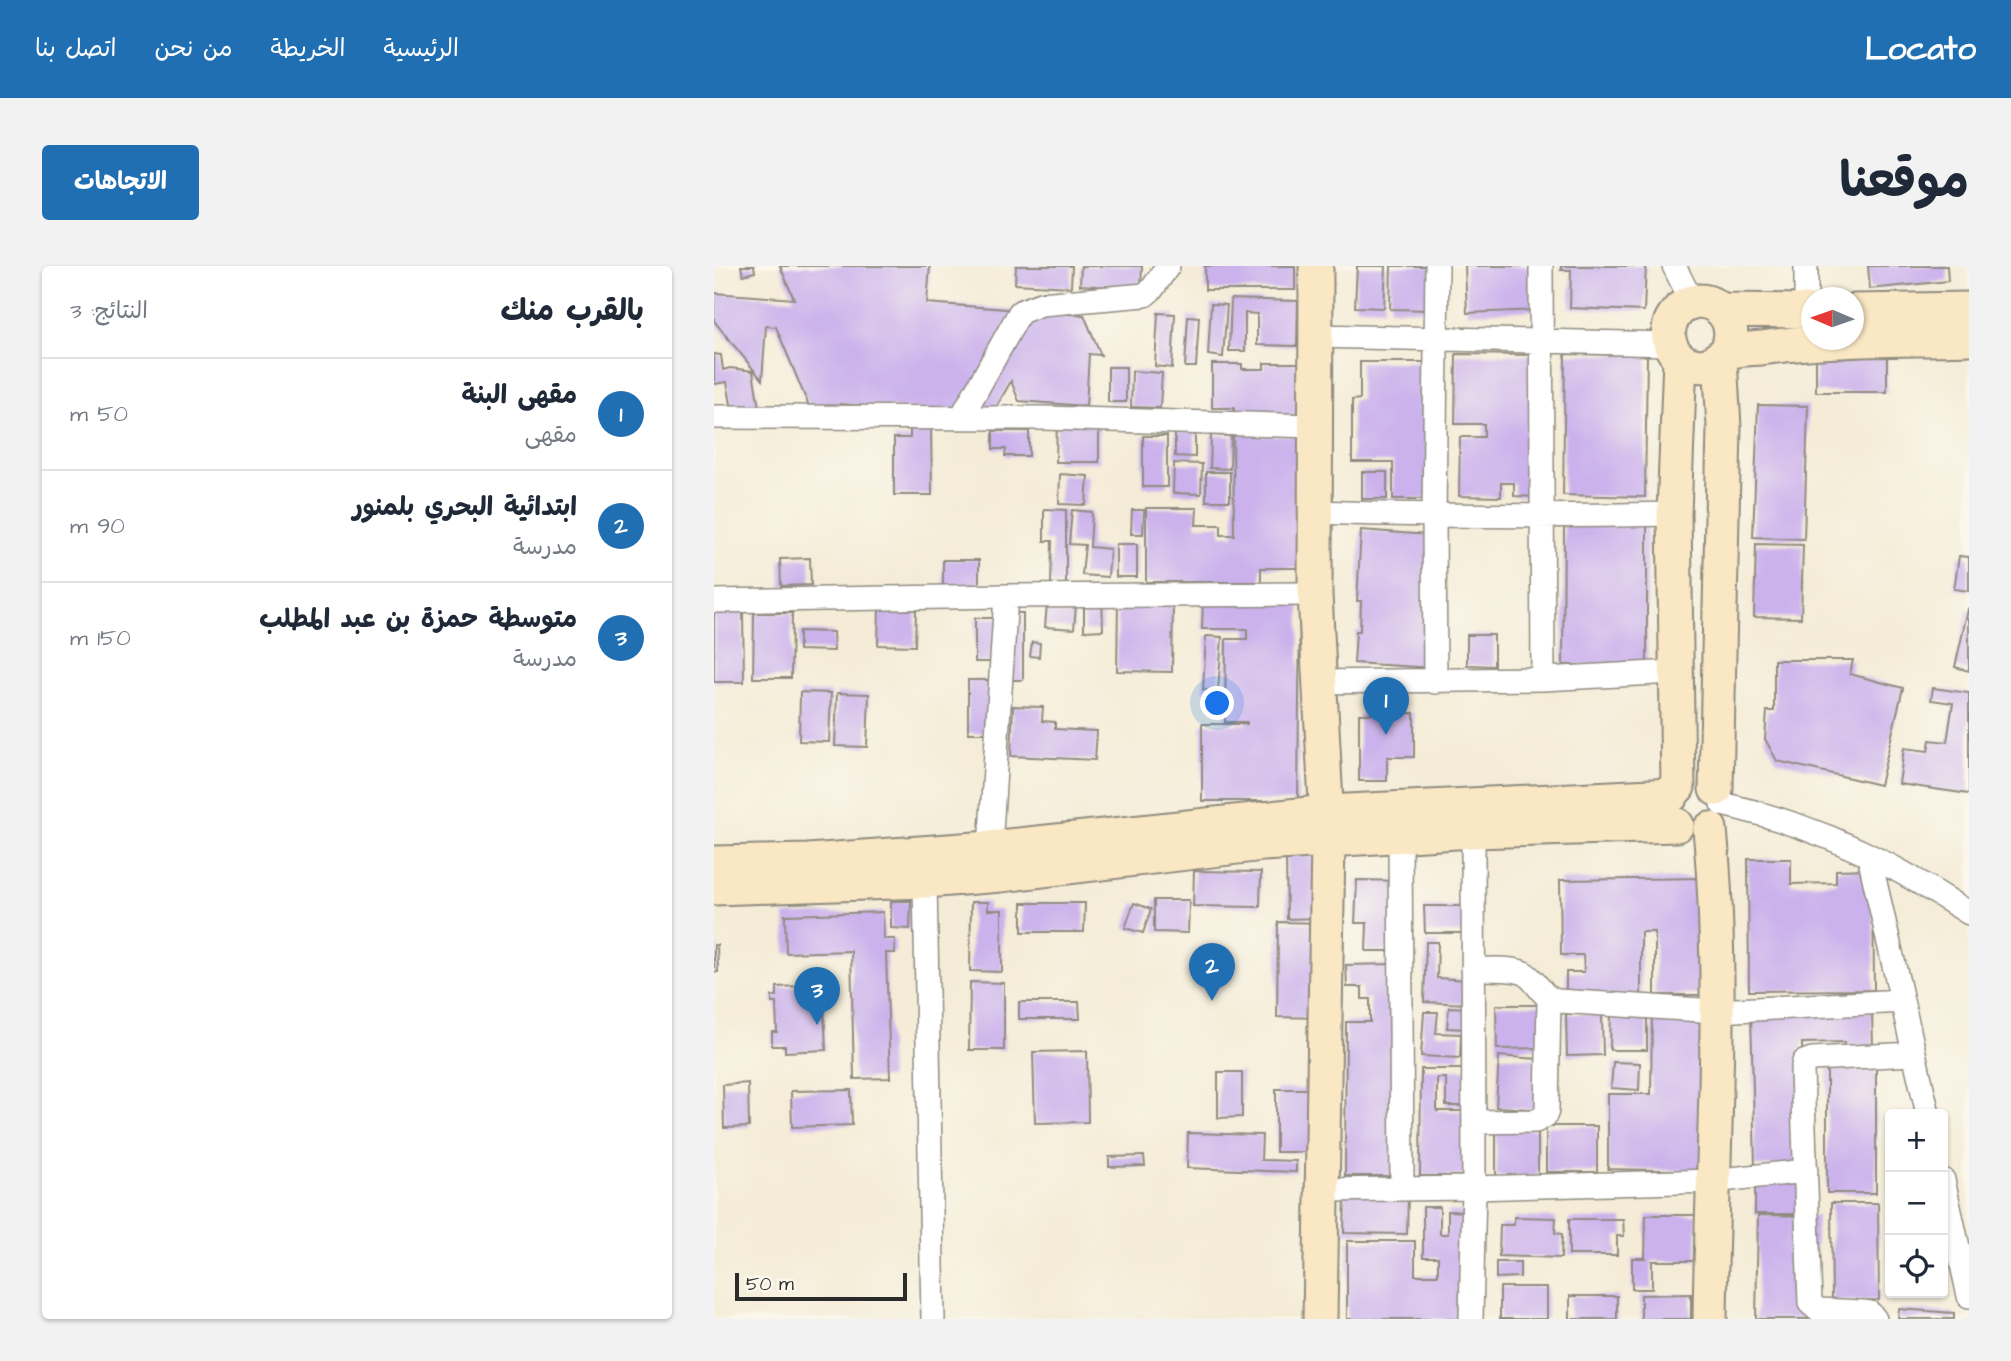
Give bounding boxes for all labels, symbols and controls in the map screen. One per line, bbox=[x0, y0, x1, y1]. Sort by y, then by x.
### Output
text: Locato bbox=[1865, 26, 1976, 72]
text: اتصل بنا bbox=[35, 32, 116, 66]
text: من نحن bbox=[154, 32, 233, 66]
text: الخريطة bbox=[271, 32, 345, 66]
text: الرئيسية bbox=[383, 32, 459, 66]
button: الاتجاهات bbox=[42, 145, 199, 220]
text: موقعنا bbox=[1839, 148, 1969, 216]
north arrow bbox=[1801, 287, 1864, 350]
text: بالقرب منك bbox=[500, 290, 644, 332]
text: النتائج: 3 bbox=[70, 295, 148, 327]
text: مقهى البنة bbox=[462, 377, 577, 413]
text: 50 m bbox=[70, 398, 128, 430]
text: 1 bbox=[620, 398, 622, 430]
text: مقهى bbox=[524, 419, 577, 451]
text: ابتدائية البحري بلمنور bbox=[353, 489, 577, 525]
text: 90 m bbox=[70, 510, 125, 542]
text: 2 bbox=[614, 510, 628, 542]
text: مدرسة bbox=[513, 531, 577, 563]
text: متوسطة حمزة بن عبد المطلب bbox=[259, 601, 577, 637]
text: 150 m bbox=[70, 622, 131, 654]
text: 3 bbox=[615, 622, 627, 654]
text: مدرسة bbox=[513, 643, 577, 675]
pin: 1 bbox=[1363, 677, 1409, 735]
your location bbox=[1200, 686, 1234, 720]
pin: 2 bbox=[1189, 943, 1235, 1001]
pin: 3 bbox=[794, 967, 840, 1025]
map controls bbox=[1885, 1109, 1948, 1298]
button: + bbox=[1885, 1109, 1948, 1172]
button: − bbox=[1885, 1172, 1948, 1235]
button: locate bbox=[1885, 1235, 1948, 1298]
scale bar bbox=[735, 1270, 906, 1302]
text: 50 m bbox=[746, 1271, 794, 1298]

